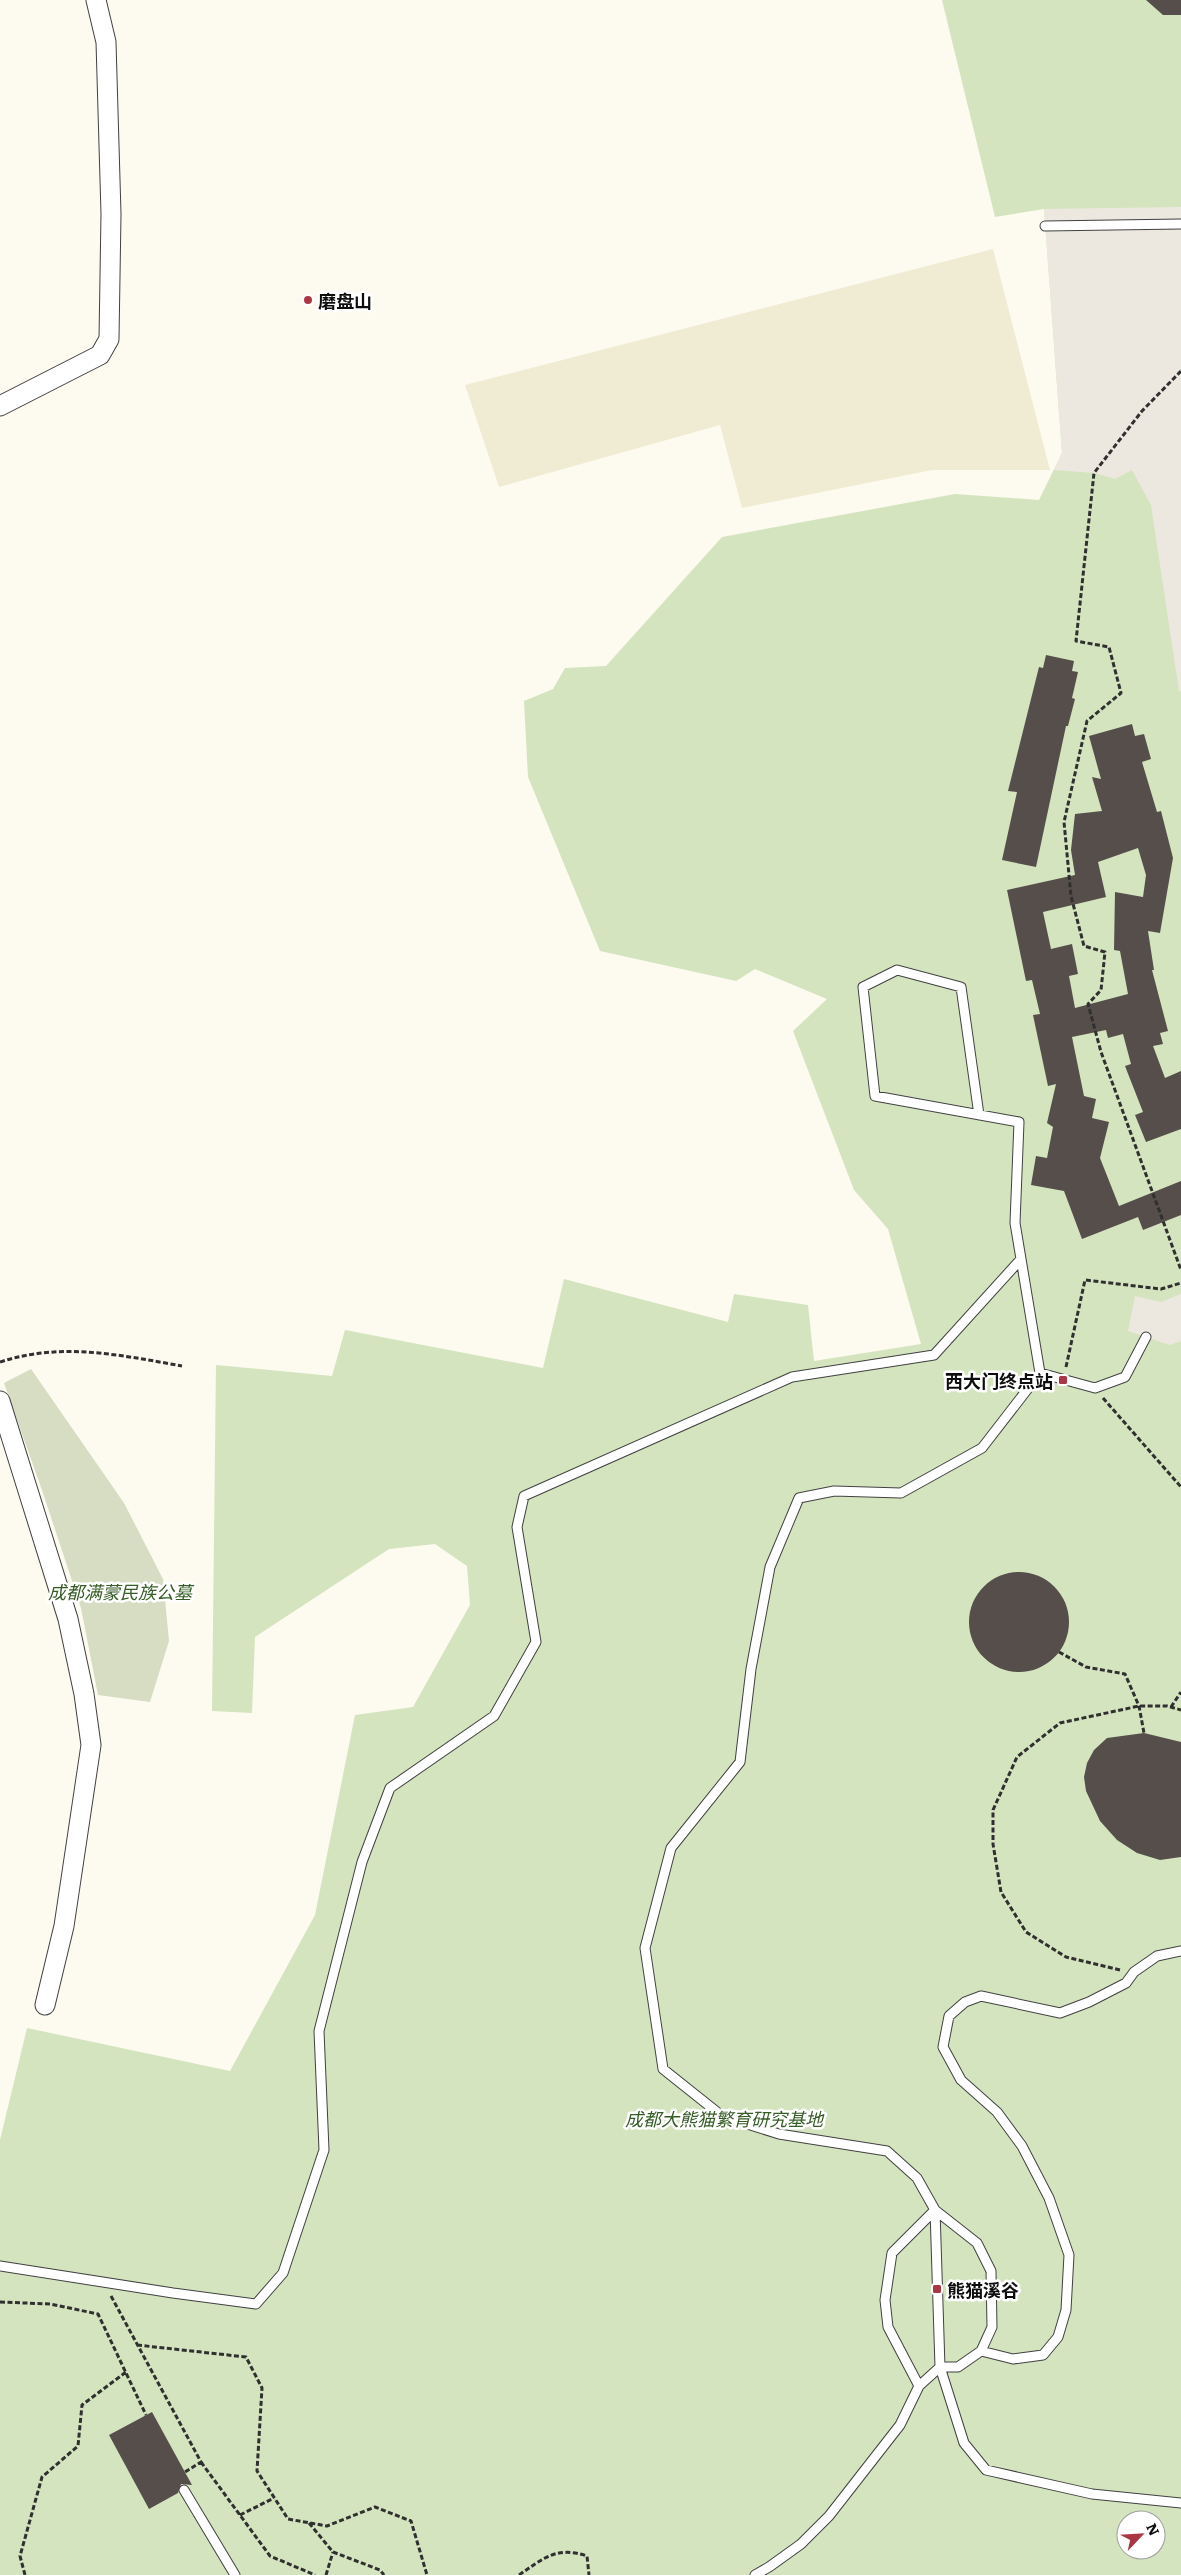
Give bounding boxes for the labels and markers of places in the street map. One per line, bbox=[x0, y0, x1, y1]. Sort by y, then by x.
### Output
place label: 磨盘山 bbox=[318, 287, 372, 314]
marker: 磨盘山 bbox=[302, 294, 314, 306]
place label: 西大门终点站 bbox=[945, 1367, 1053, 1394]
marker: 西大门终点站 bbox=[1057, 1374, 1069, 1386]
place label: 熊猫溪谷 bbox=[947, 2276, 1019, 2303]
marker: 熊猫溪谷 bbox=[931, 2283, 943, 2295]

